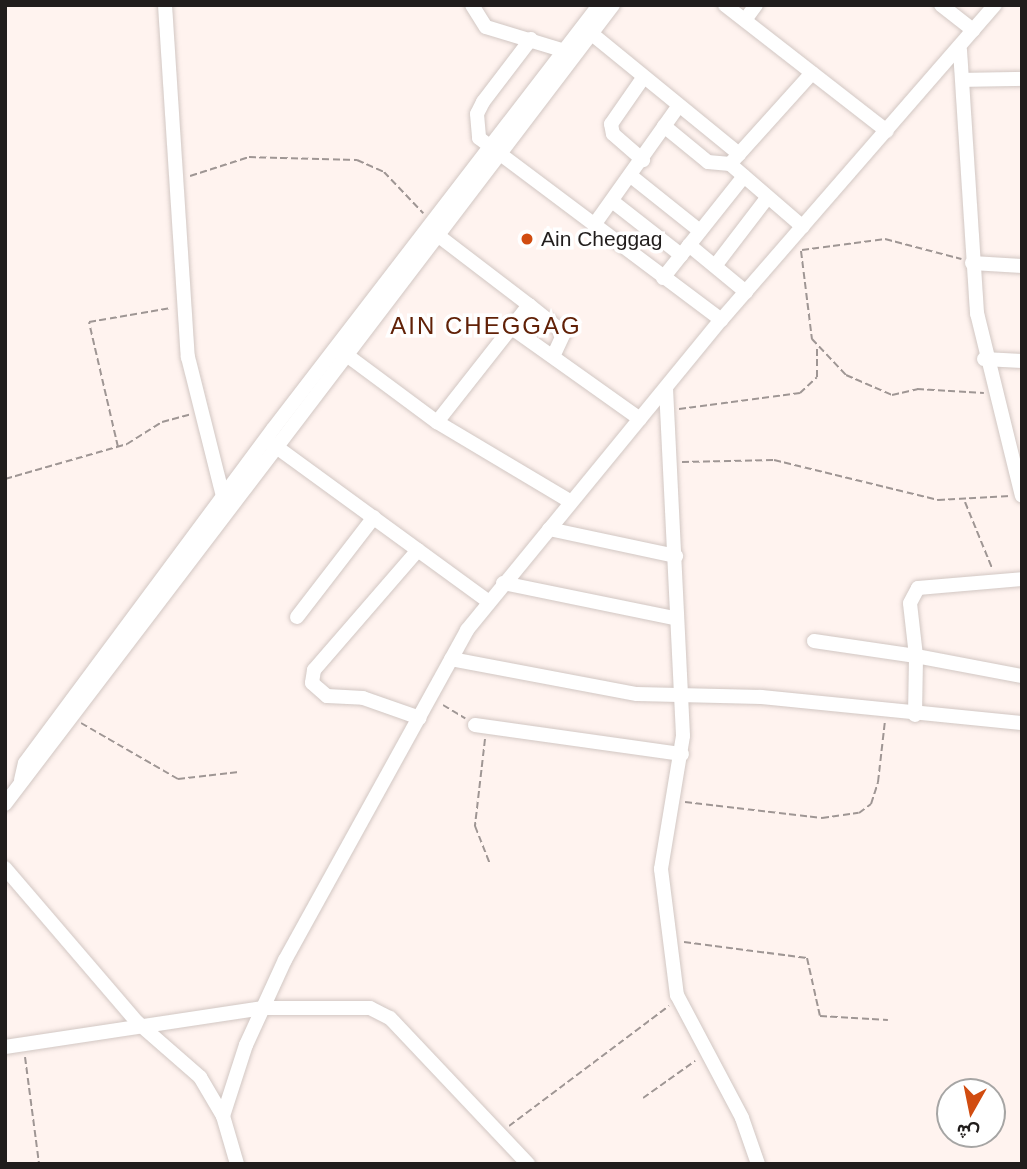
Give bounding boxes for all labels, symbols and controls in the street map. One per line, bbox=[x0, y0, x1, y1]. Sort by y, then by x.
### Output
place label: Ain Cheggag bbox=[541, 226, 662, 252]
marker: Ain Cheggag bbox=[519, 231, 535, 247]
district label: AIN CHEGGAG bbox=[392, 312, 580, 340]
north arrow bbox=[936, 1078, 1006, 1148]
text: ش bbox=[955, 1120, 981, 1144]

